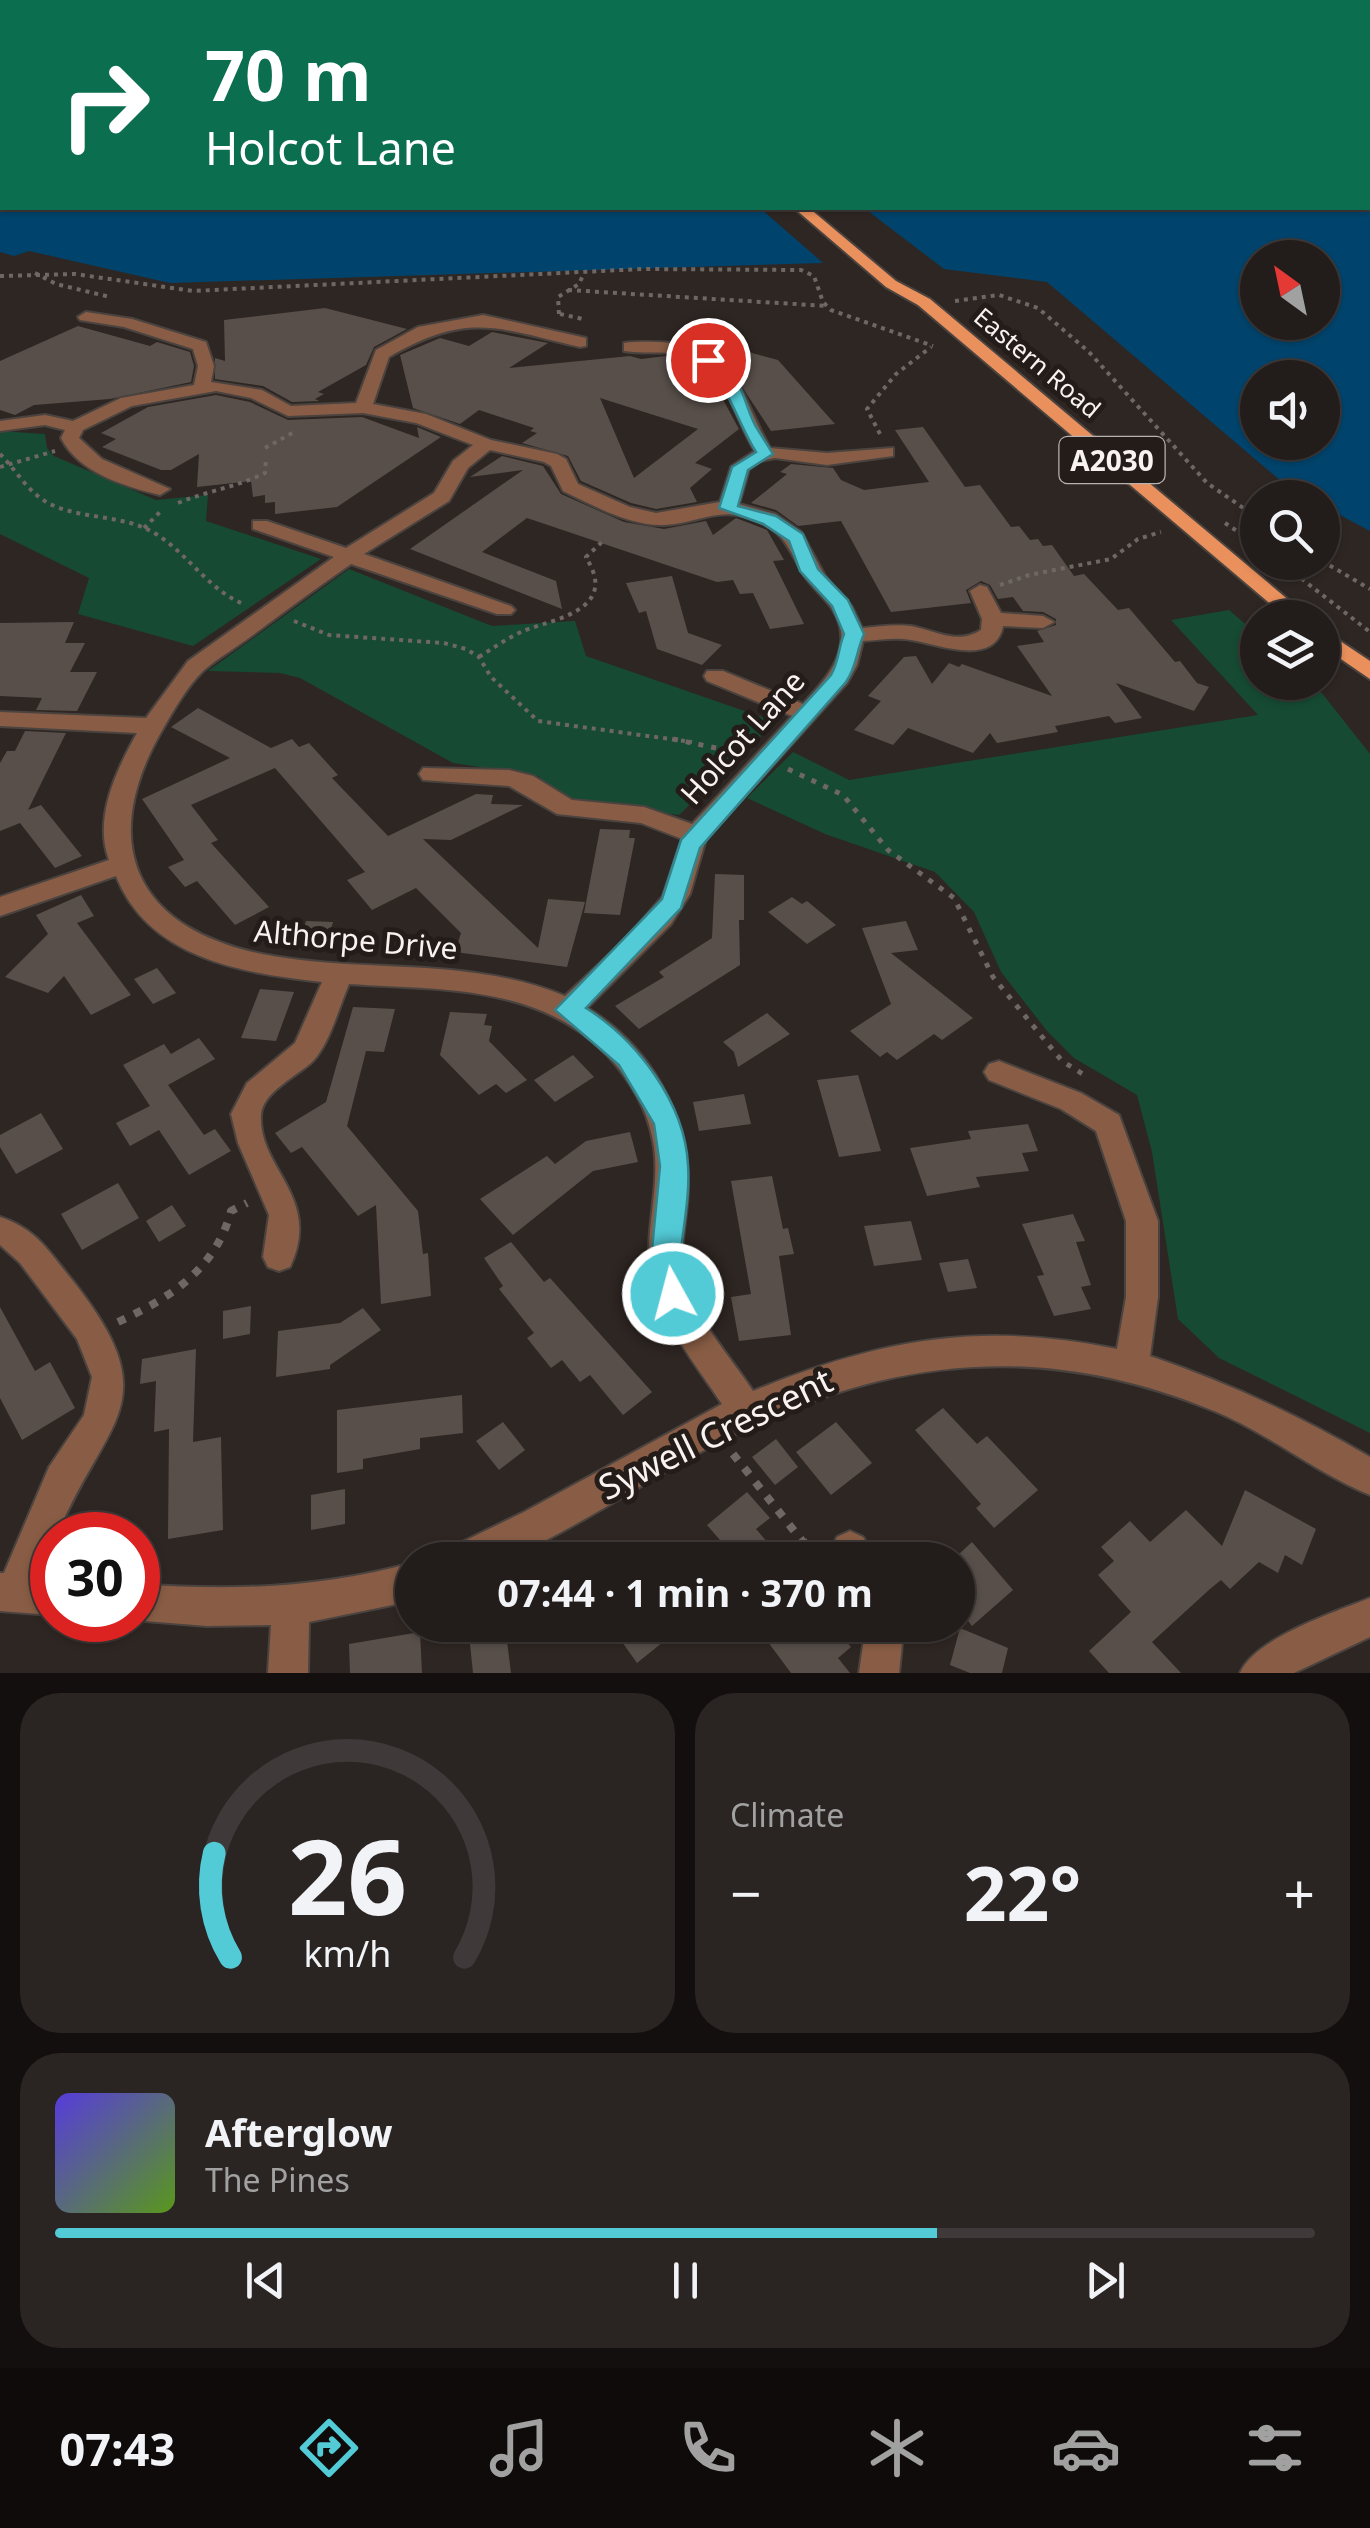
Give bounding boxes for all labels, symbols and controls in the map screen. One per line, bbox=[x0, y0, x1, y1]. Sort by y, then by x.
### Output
text: 70 m bbox=[205, 26, 372, 122]
icon: right bbox=[40, 40, 170, 170]
text: Holcot Lane bbox=[205, 117, 456, 178]
north arrow bbox=[1240, 240, 1340, 340]
map controls bbox=[1240, 240, 1340, 700]
street label: Eastern Road bbox=[968, 299, 1108, 425]
pin bbox=[666, 318, 751, 403]
icon: arrive bbox=[681, 333, 736, 388]
button: sound bbox=[1240, 360, 1340, 460]
road number: A2030 bbox=[1060, 437, 1164, 483]
button: search bbox=[1240, 480, 1340, 580]
button: layers bbox=[1240, 600, 1340, 700]
street label: Holcot Lane bbox=[671, 661, 813, 813]
street label: Althorpe Drive bbox=[253, 910, 459, 968]
position arrow bbox=[621, 1242, 725, 1346]
street label: Sywell Crescent bbox=[590, 1356, 840, 1510]
speed limit sign: 30 bbox=[30, 1512, 160, 1642]
text: 07:44 · 1 min · 370 m bbox=[497, 1566, 873, 1618]
text: Climate bbox=[730, 1793, 844, 1836]
text: 26 bbox=[288, 1804, 407, 1945]
text: 22° bbox=[964, 1841, 1081, 1943]
text: − bbox=[730, 1855, 761, 1930]
text: + bbox=[1284, 1855, 1315, 1930]
text: km/h bbox=[304, 1929, 391, 1977]
text: Afterglow bbox=[205, 2106, 393, 2158]
text: The Pines bbox=[205, 2158, 350, 2201]
icon: previous bbox=[238, 2253, 293, 2308]
icon: pause bbox=[658, 2253, 713, 2308]
icon: next bbox=[1078, 2253, 1133, 2308]
icon: directions bbox=[294, 2413, 364, 2483]
icon: music bbox=[484, 2413, 554, 2483]
icon: phone bbox=[673, 2413, 743, 2483]
icon: climate bbox=[862, 2413, 932, 2483]
icon: car bbox=[1051, 2413, 1121, 2483]
icon: filters bbox=[1240, 2413, 1310, 2483]
text: 07:43 bbox=[60, 2418, 175, 2479]

